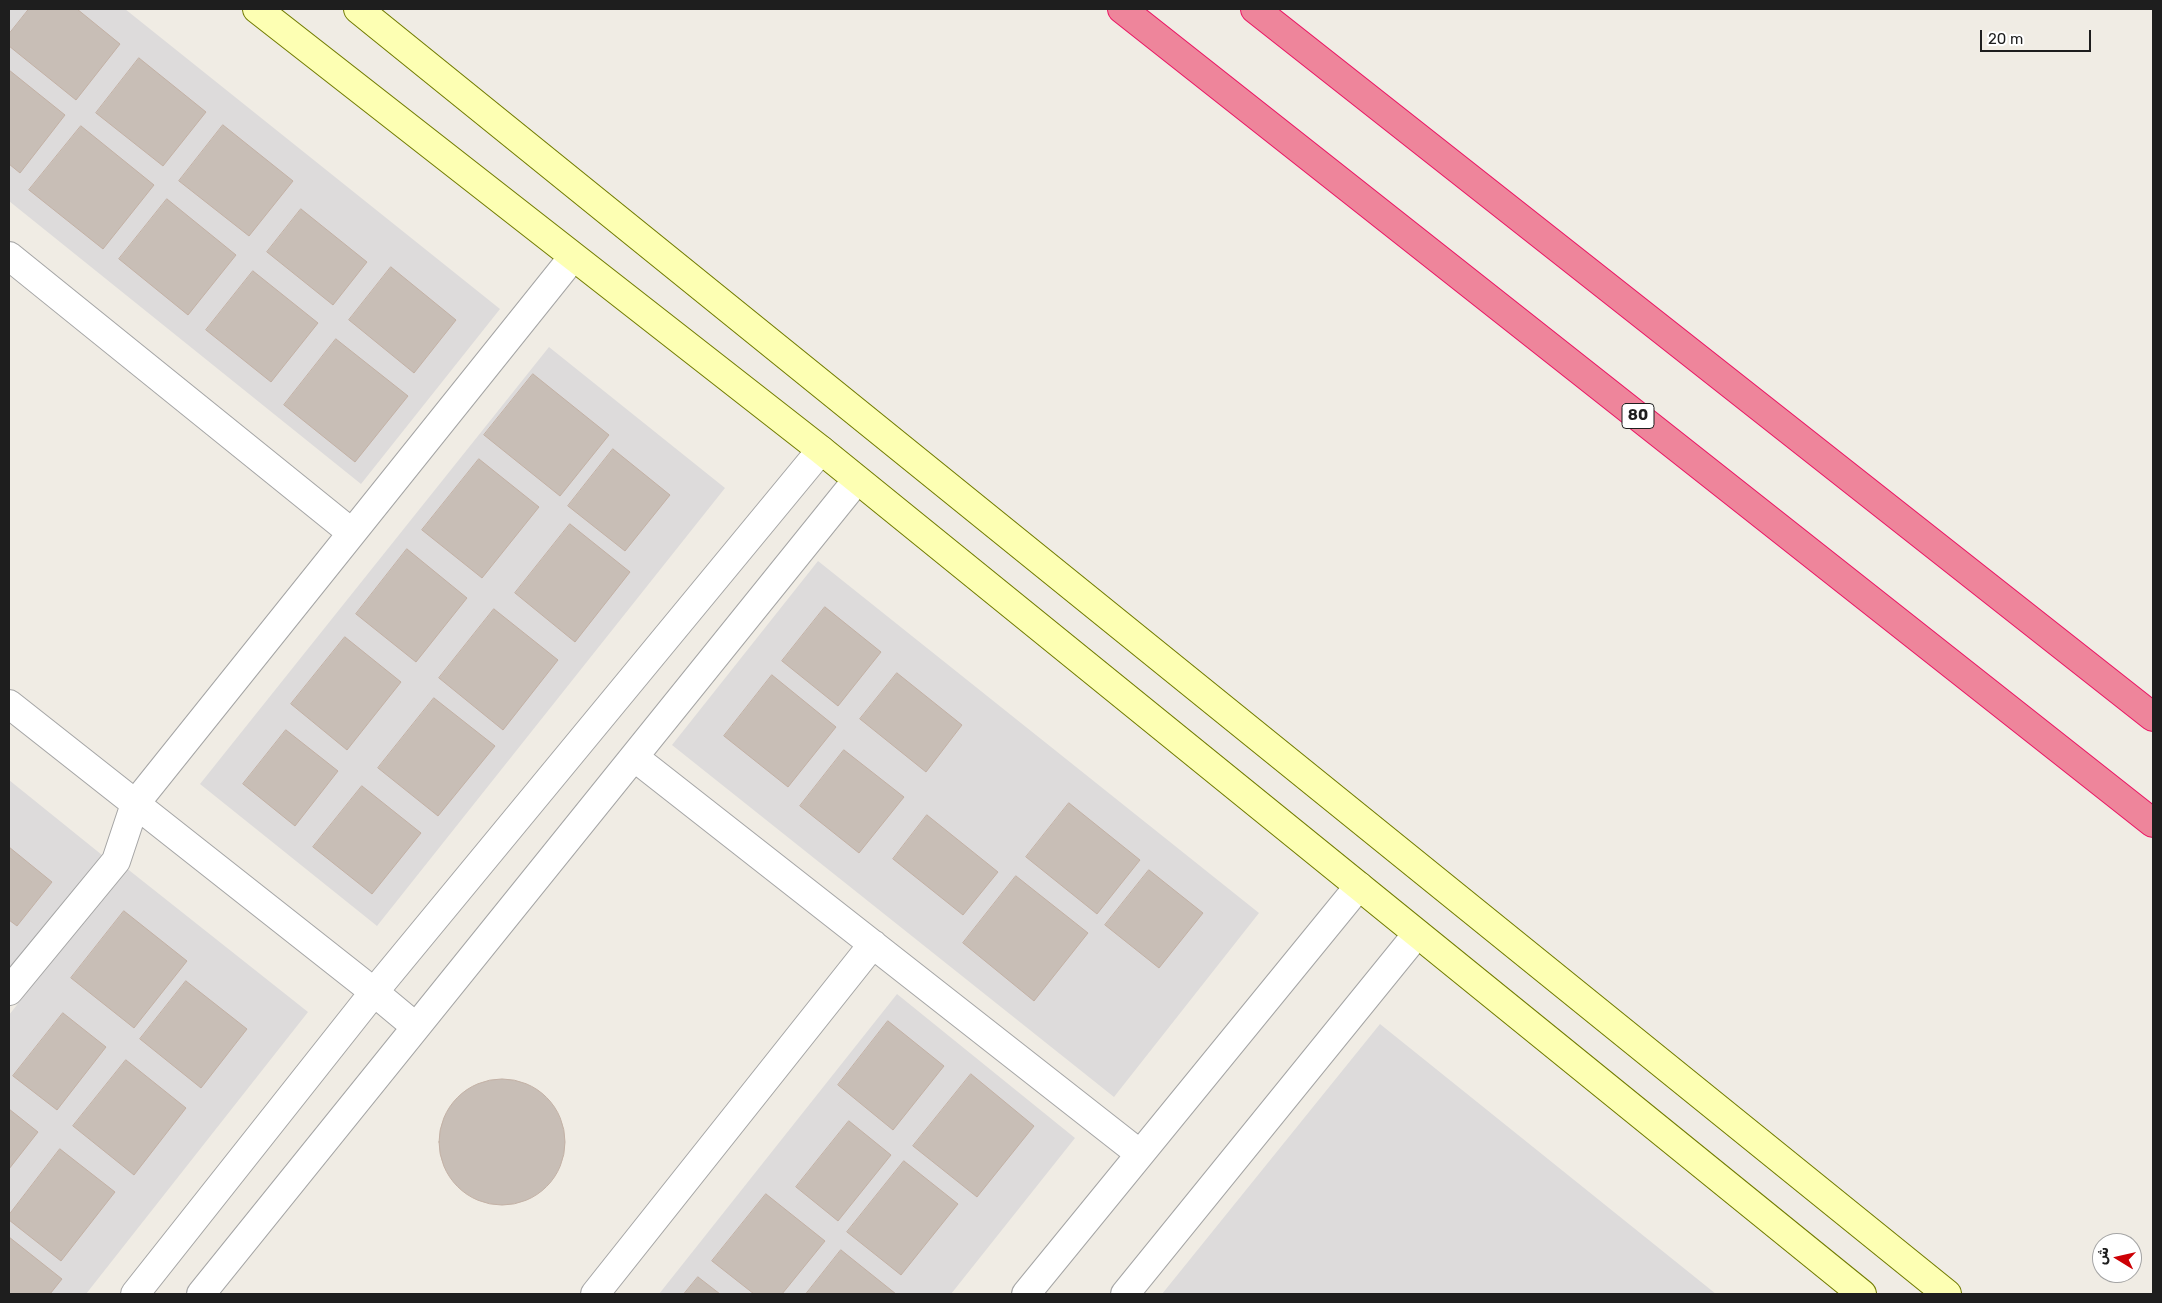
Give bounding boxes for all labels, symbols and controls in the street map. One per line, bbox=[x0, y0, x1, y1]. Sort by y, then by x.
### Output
scale bar bbox=[1982, 20, 2093, 52]
text: 20 m bbox=[1988, 30, 2023, 48]
road number: 80 bbox=[1622, 404, 1654, 428]
north arrow bbox=[2092, 1233, 2142, 1283]
text: ش bbox=[2093, 1246, 2112, 1266]

